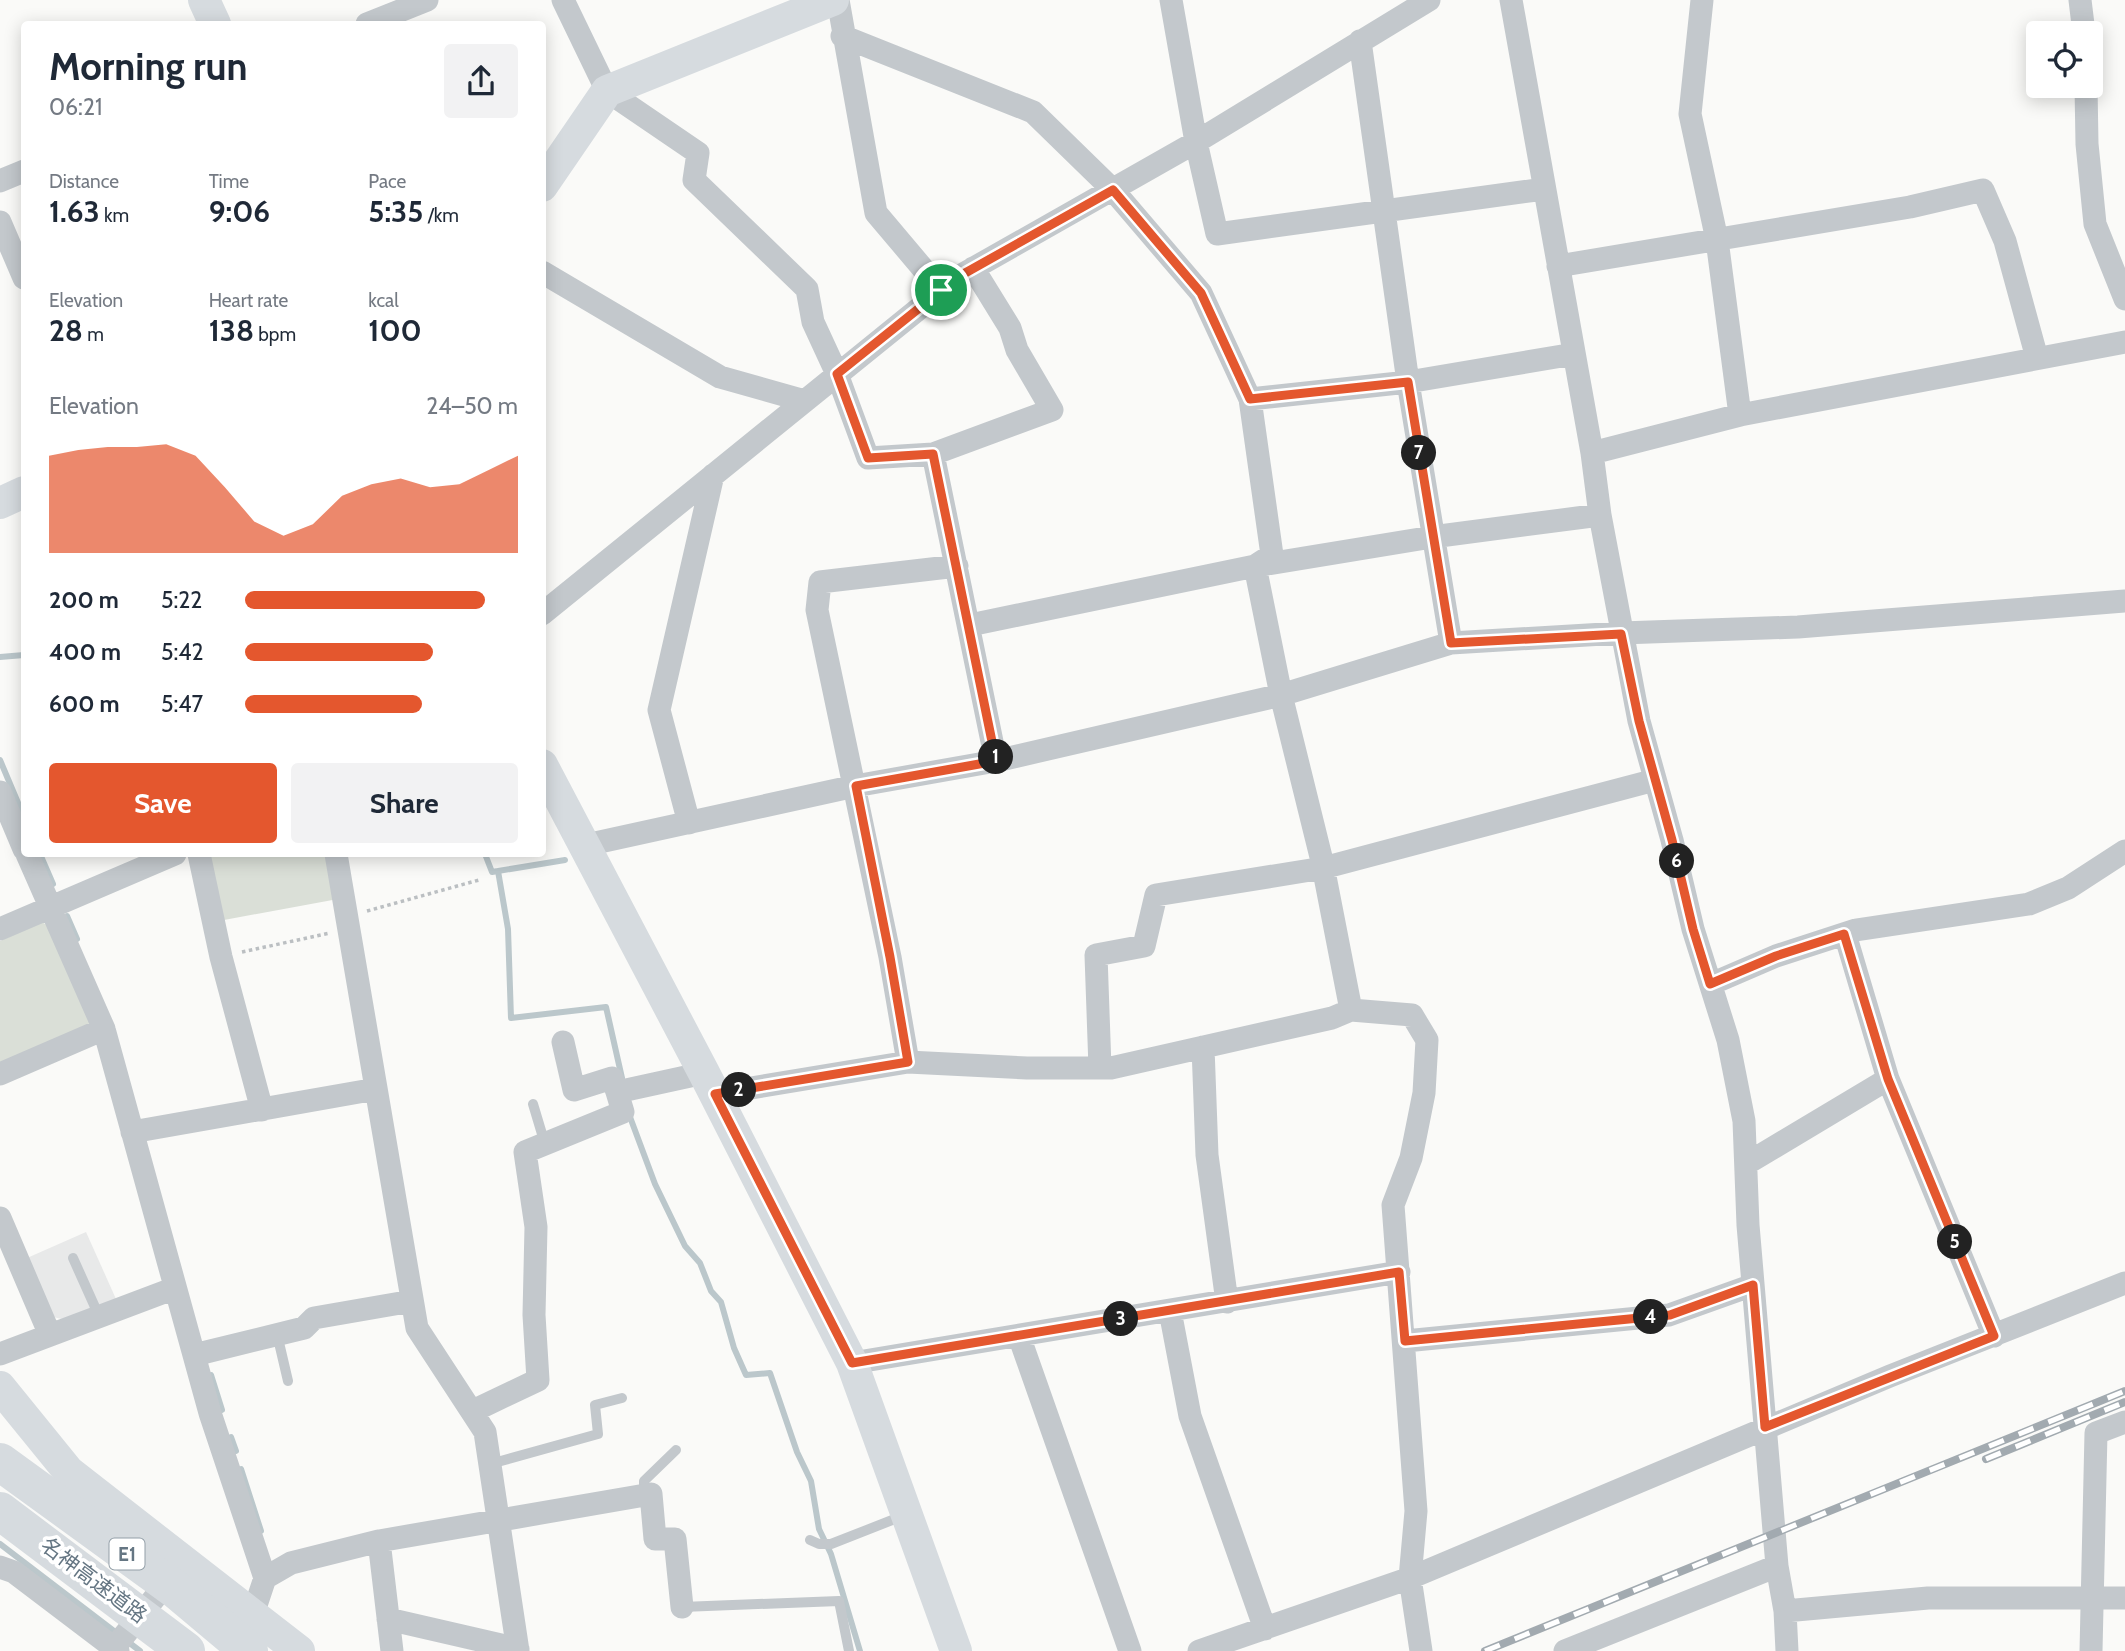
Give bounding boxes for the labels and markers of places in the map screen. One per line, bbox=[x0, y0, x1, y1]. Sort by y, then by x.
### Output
pin bbox=[911, 260, 971, 320]
pin: 7 bbox=[1402, 435, 1436, 470]
pin: 1 bbox=[978, 740, 1014, 774]
pin: 6 bbox=[1660, 844, 1694, 878]
pin: 2 bbox=[722, 1072, 756, 1108]
pin: 5 bbox=[1938, 1224, 1972, 1260]
pin: 4 bbox=[1634, 1300, 1668, 1334]
pin: 3 bbox=[1104, 1302, 1138, 1336]

